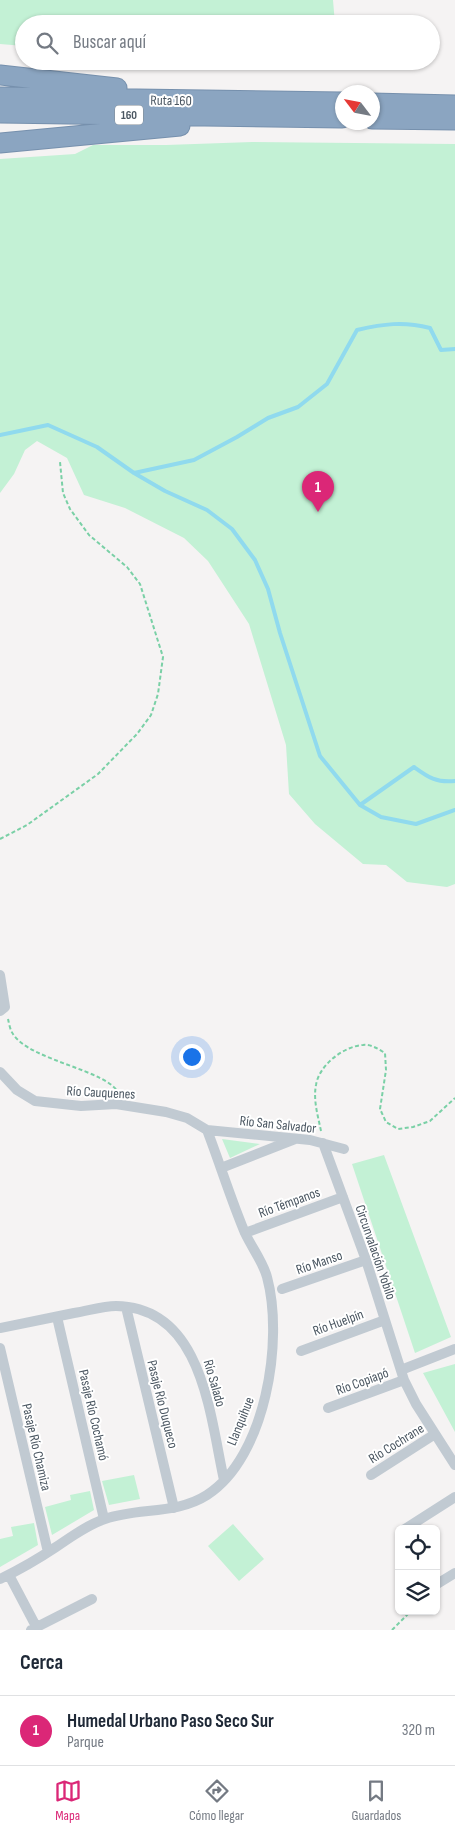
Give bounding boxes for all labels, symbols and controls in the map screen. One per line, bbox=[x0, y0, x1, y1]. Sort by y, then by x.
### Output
search box bbox=[15, 15, 440, 70]
icon: search bbox=[33, 29, 61, 57]
text: Buscar aquí bbox=[73, 31, 146, 54]
north arrow bbox=[335, 85, 380, 130]
street label: Ruta 160 bbox=[150, 92, 192, 109]
road number: 160 bbox=[115, 106, 143, 124]
pin: 1 bbox=[302, 471, 334, 512]
your location bbox=[179, 1044, 205, 1070]
street label: Río Cauquenes bbox=[66, 1082, 136, 1103]
street label: Río San Salvador bbox=[239, 1112, 317, 1137]
street label: Río Témpanos bbox=[256, 1183, 322, 1221]
street label: Circunvalación Yobilo bbox=[351, 1203, 400, 1302]
street label: Río Manso bbox=[294, 1247, 345, 1278]
street label: Río Huelpín bbox=[311, 1305, 366, 1339]
street label: Pasaje Río Duqueco bbox=[143, 1358, 182, 1450]
street label: Río Salado bbox=[200, 1358, 229, 1409]
street label: Río Copiapó bbox=[333, 1364, 391, 1399]
street label: Pasaje Río Cochamó bbox=[75, 1368, 112, 1463]
street label: Llanquihue bbox=[223, 1394, 258, 1448]
street label: Pasaje Río Chamiza bbox=[18, 1402, 55, 1492]
street label: Río Cochrane bbox=[365, 1420, 427, 1467]
map controls bbox=[395, 1525, 440, 1615]
button: locate bbox=[395, 1525, 440, 1570]
button: layers bbox=[395, 1570, 440, 1615]
text: Cerca bbox=[20, 1650, 63, 1675]
text: Humedal Urbano Paso Seco Sur bbox=[67, 1710, 274, 1733]
text: 1 bbox=[33, 1721, 39, 1740]
text: 320 m bbox=[402, 1721, 435, 1740]
text: Parque bbox=[67, 1733, 104, 1752]
tab: Mapa bbox=[54, 1777, 82, 1824]
tab: Cómo llegar bbox=[189, 1777, 244, 1824]
tab: Guardados bbox=[351, 1777, 401, 1824]

